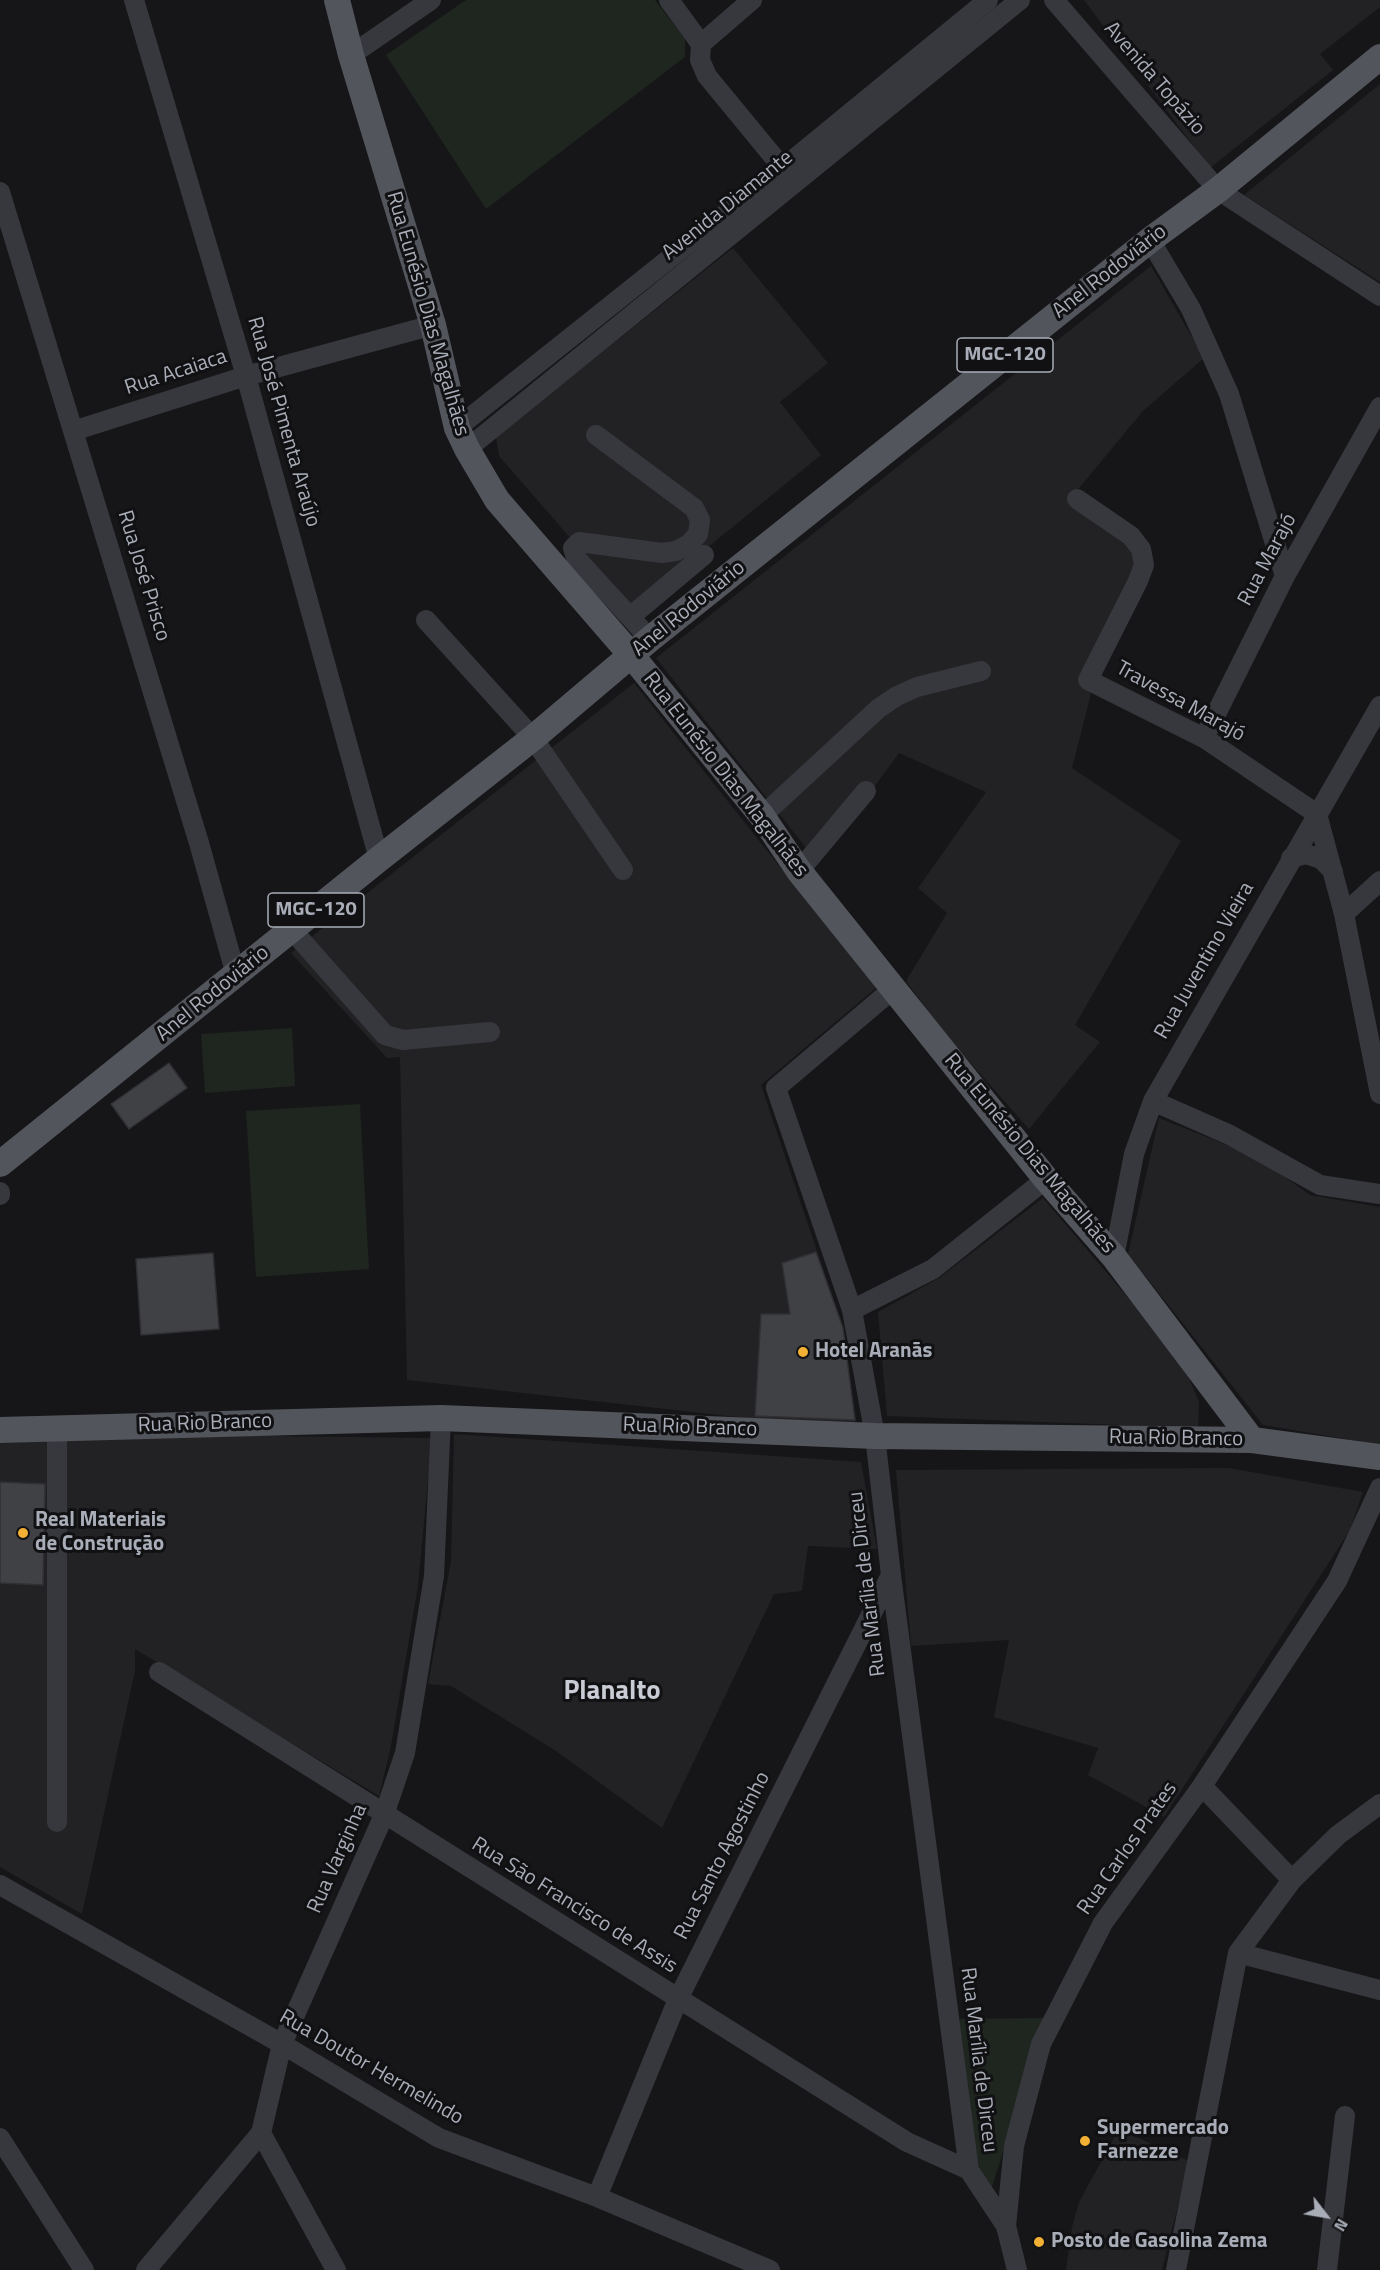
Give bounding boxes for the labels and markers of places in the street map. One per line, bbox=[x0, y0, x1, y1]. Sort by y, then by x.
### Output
place label: Hotel Aranãs bbox=[815, 1339, 932, 1365]
marker: Hotel Aranãs bbox=[796, 1345, 810, 1359]
place label: Real Materiais de Construção bbox=[35, 1508, 166, 1558]
marker: Real Materiais de Construção bbox=[16, 1526, 30, 1540]
place label: Supermercado Farnezze bbox=[1097, 2116, 1229, 2166]
marker: Supermercado Farnezze bbox=[1078, 2134, 1092, 2148]
place label: Posto de Gasolina Zema bbox=[1051, 2229, 1268, 2255]
marker: Posto de Gasolina Zema bbox=[1032, 2235, 1046, 2249]

